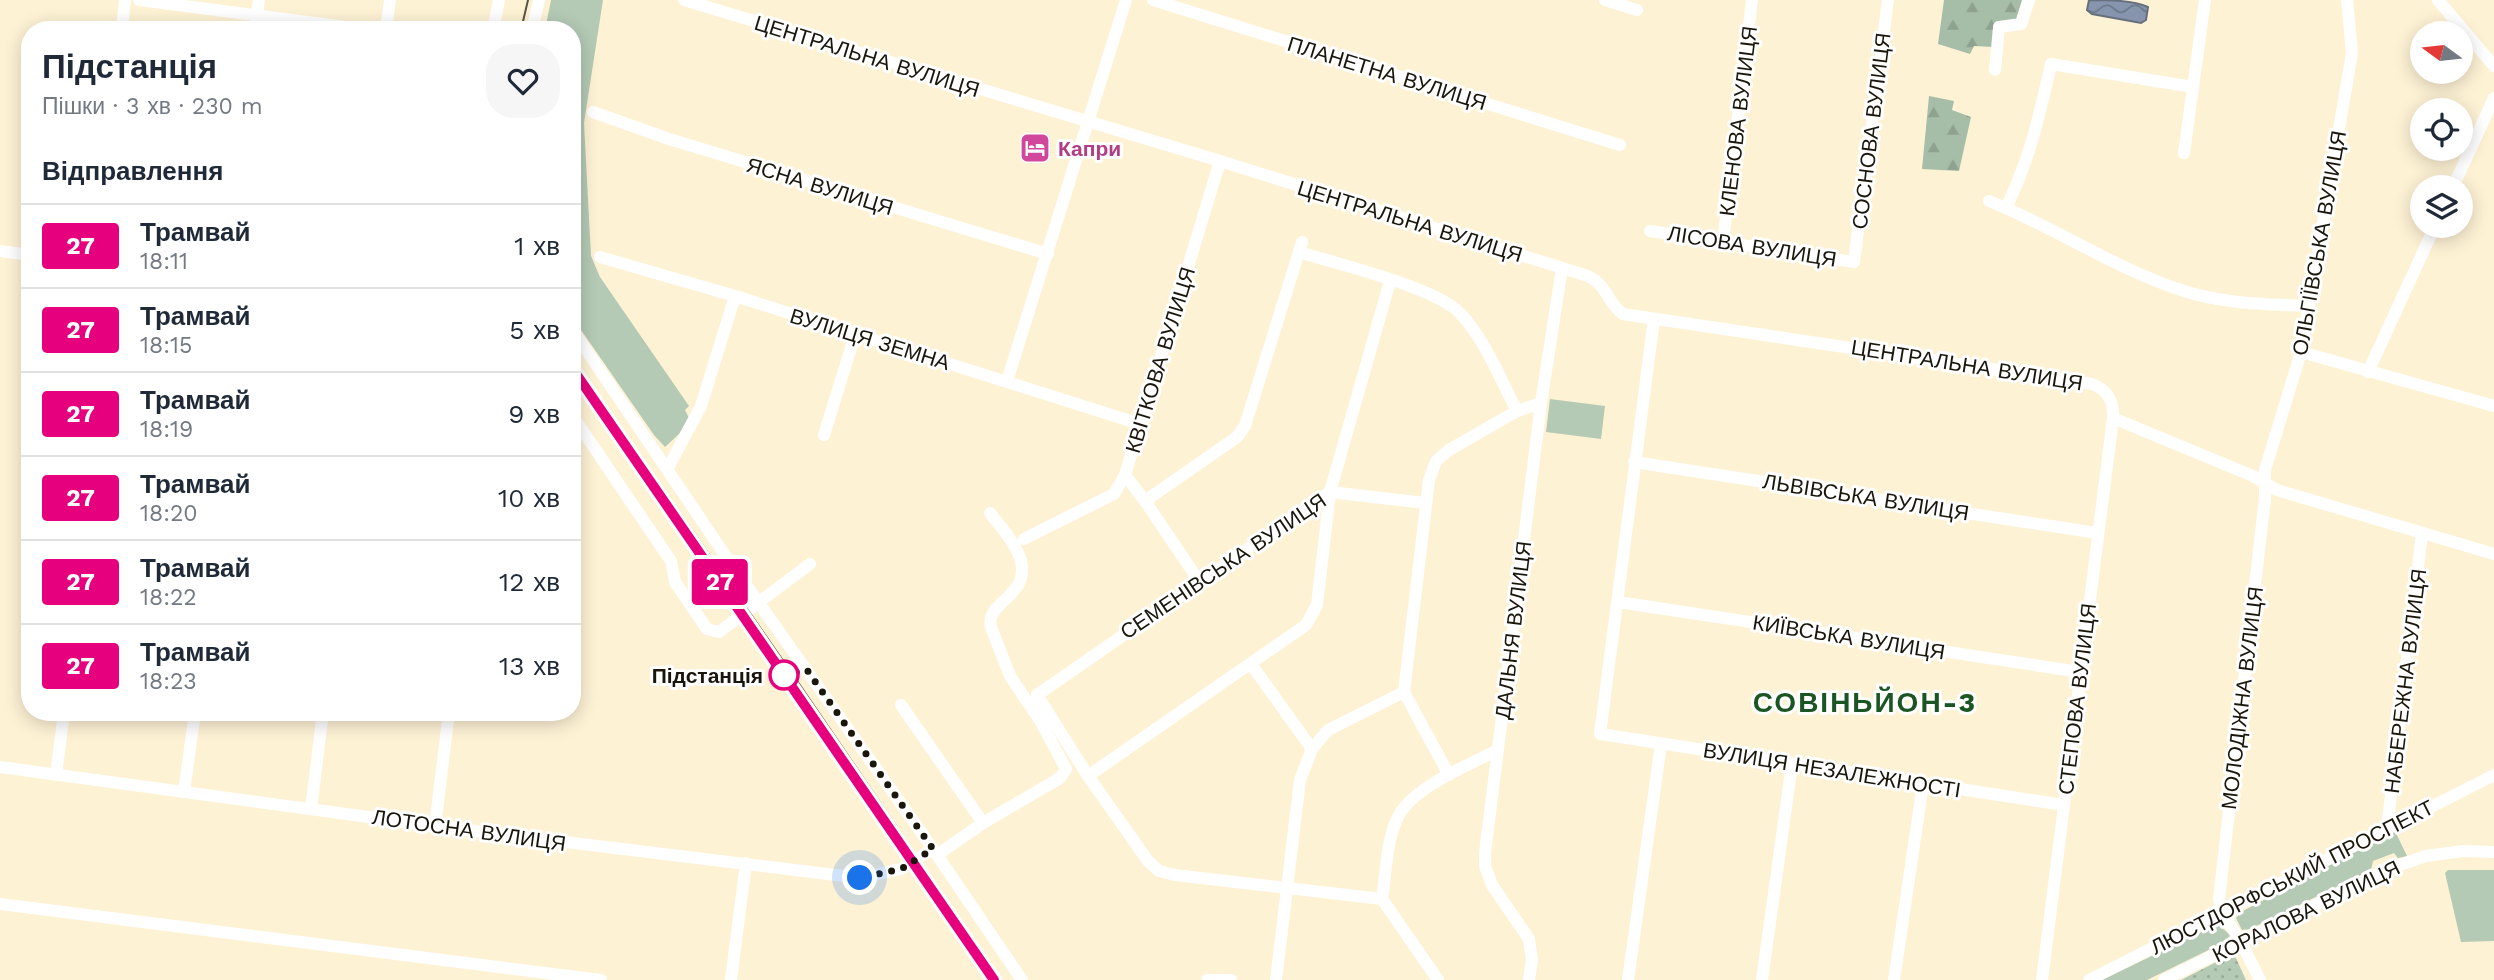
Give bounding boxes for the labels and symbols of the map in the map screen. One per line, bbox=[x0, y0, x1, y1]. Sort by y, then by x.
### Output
street label: ЦЕНТРАЛЬНА ВУЛИЦЯ bbox=[751, 10, 983, 102]
north arrow bbox=[2410, 21, 2473, 84]
street label: КЛЕНОВА ВУЛИЦЯ bbox=[1714, 24, 1762, 218]
street label: ПЛАНЕТНА ВУЛИЦЯ bbox=[1284, 31, 1490, 115]
street label: СОСНОВА ВУЛИЦЯ bbox=[1847, 31, 1895, 231]
street label: ОЛЬГІЇВСЬКА ВУЛИЦЯ bbox=[2287, 129, 2351, 357]
hotel icon: Капри bbox=[1018, 131, 1052, 165]
place label: Капри bbox=[1058, 136, 1121, 161]
street label: ЯСНА ВУЛИЦЯ bbox=[744, 152, 896, 220]
street label: ЦЕНТРАЛЬНА ВУЛИЦЯ bbox=[1294, 175, 1526, 267]
street label: ЛІСОВА ВУЛИЦЯ bbox=[1666, 220, 1838, 272]
street label: КВІТКОВА ВУЛИЦЯ bbox=[1120, 264, 1200, 456]
street label: ВУЛИЦЯ ЗЕМНА bbox=[787, 303, 953, 375]
street label: ЦЕНТРАЛЬНА ВУЛИЦЯ bbox=[1849, 334, 2085, 396]
street label: ЛЬВІВСЬКА ВУЛИЦЯ bbox=[1761, 468, 1971, 526]
street label: СЕМЕНІВСЬКА ВУЛИЦЯ bbox=[1115, 488, 1331, 644]
street label: ДАЛЬНЯ ВУЛИЦЯ bbox=[1490, 540, 1536, 720]
line badge: 27 bbox=[688, 559, 752, 605]
street label: НАБЕРЕЖНА ВУЛИЦЯ bbox=[2379, 567, 2431, 795]
street label: МОЛОДІЖНА ВУЛИЦЯ bbox=[2216, 585, 2268, 811]
street label: СТЕПОВА ВУЛИЦЯ bbox=[2053, 602, 2101, 796]
street label: КИЇВСЬКА ВУЛИЦЯ bbox=[1751, 609, 1947, 665]
marker: Підстанція bbox=[769, 660, 799, 690]
place label: Підстанція bbox=[652, 663, 763, 688]
district label: СОВІНЬЙОН-3 bbox=[1753, 686, 1977, 719]
street label: ВУЛИЦЯ НЕЗАЛЕЖНОСТІ bbox=[1701, 737, 1963, 803]
street label: ЛЮСТДОРФСЬКИЙ ПРОСПЕКТ bbox=[2146, 794, 2438, 960]
street label: ЛОТОСНА ВУЛИЦЯ bbox=[371, 804, 567, 856]
street label: КОРАЛОВА ВУЛИЦЯ bbox=[2208, 855, 2404, 967]
your location bbox=[842, 860, 877, 895]

